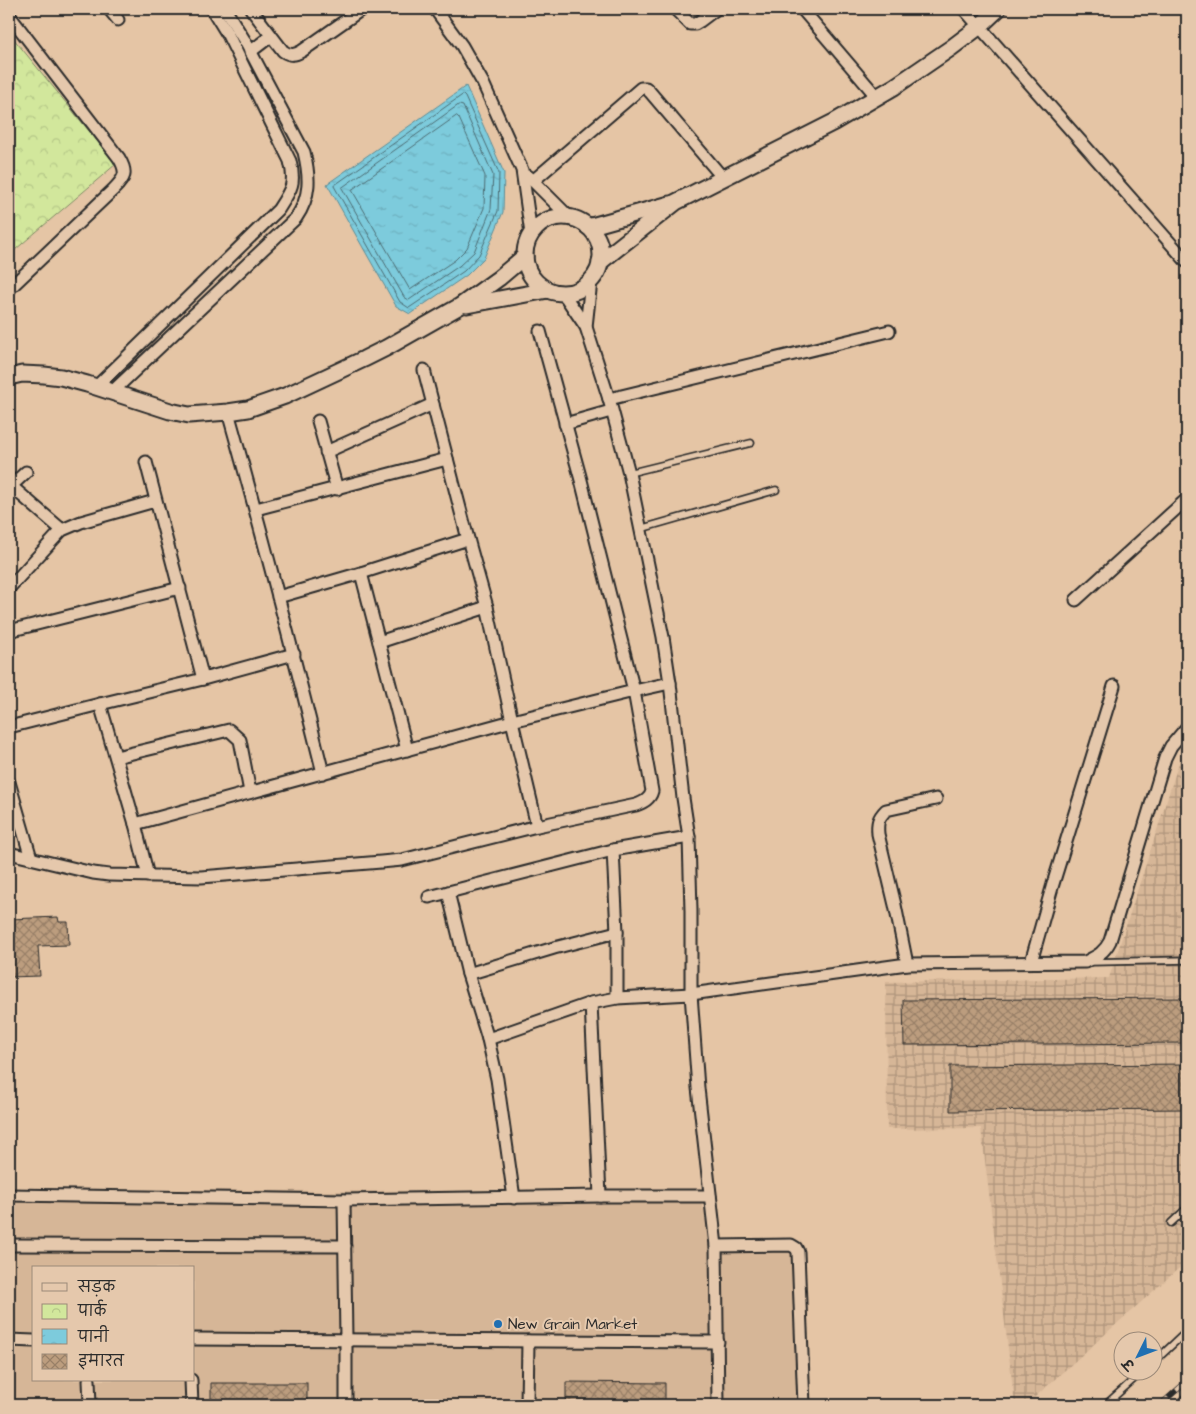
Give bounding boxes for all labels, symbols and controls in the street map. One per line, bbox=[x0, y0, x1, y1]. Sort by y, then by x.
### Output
legend bbox=[32, 1266, 195, 1382]
text: सड़क bbox=[77, 1277, 116, 1298]
text: पार्क bbox=[77, 1299, 108, 1322]
place label: New Grain Market bbox=[508, 1314, 637, 1335]
marker: New Grain Market bbox=[492, 1318, 504, 1330]
text: पानी bbox=[77, 1325, 110, 1348]
north arrow bbox=[1114, 1332, 1164, 1382]
text: इमारत bbox=[78, 1351, 125, 1372]
text: उ bbox=[1117, 1353, 1141, 1376]

